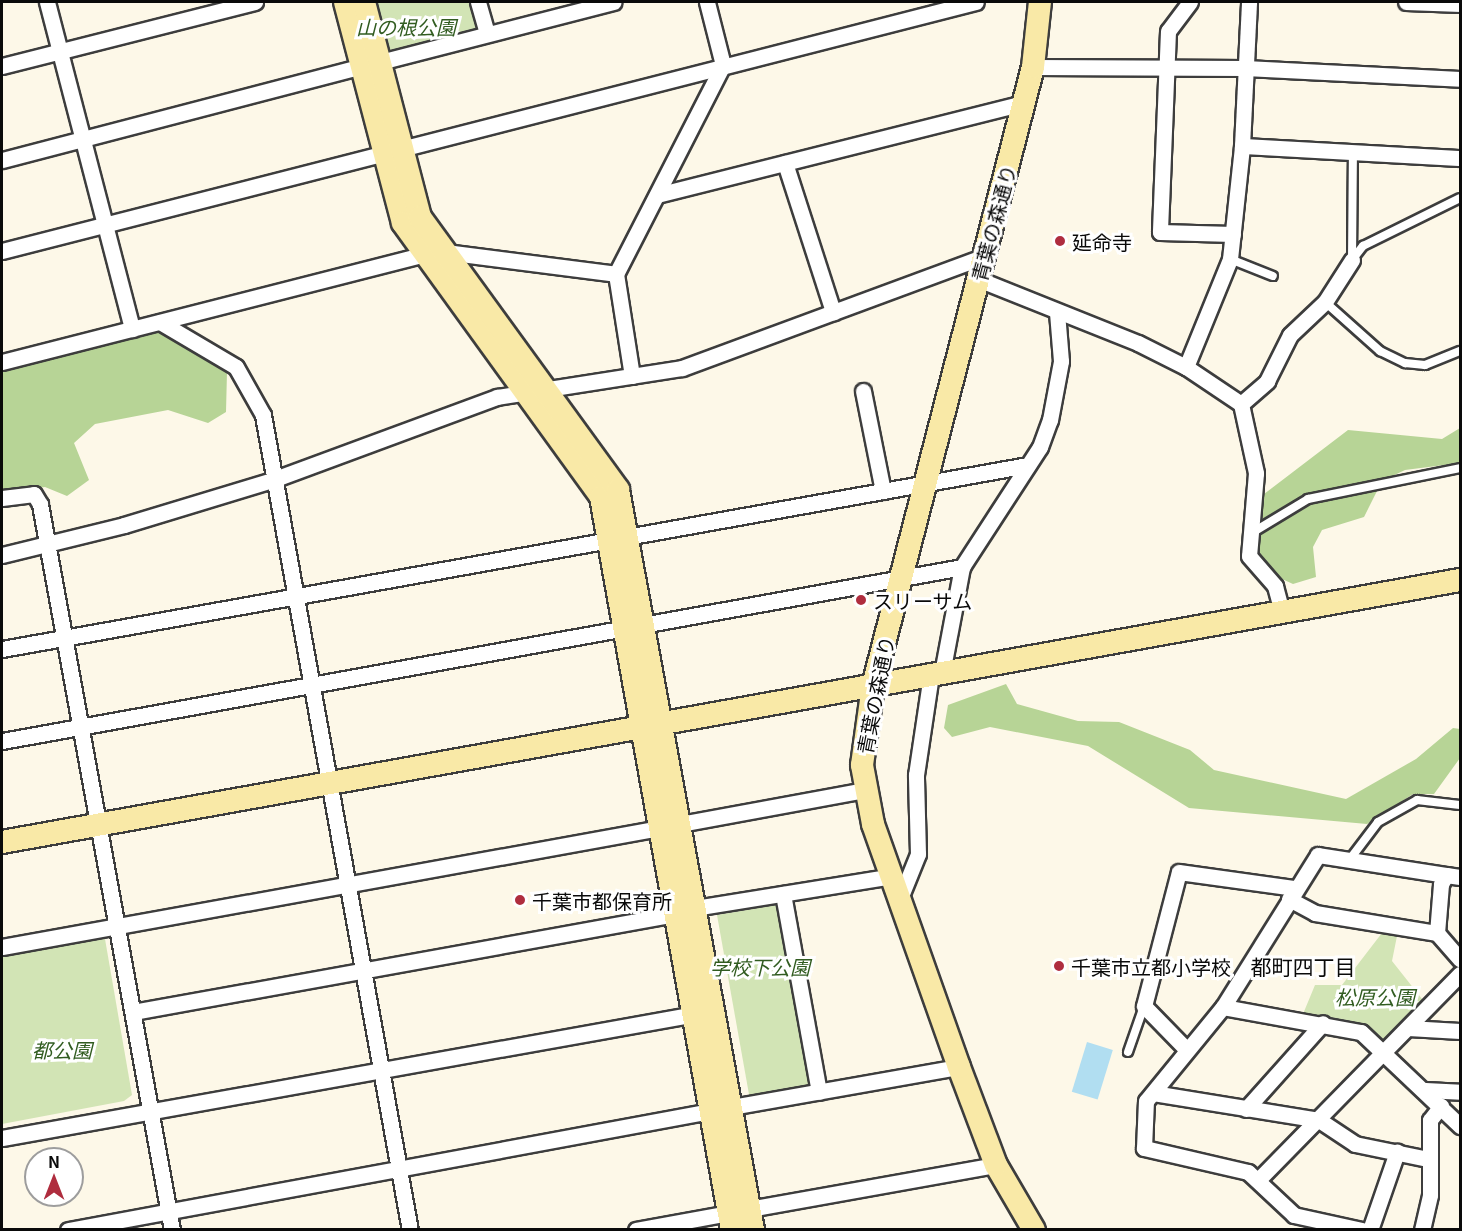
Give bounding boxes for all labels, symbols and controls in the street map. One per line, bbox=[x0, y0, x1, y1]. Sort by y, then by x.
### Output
park label: 山の根公園 bbox=[356, 14, 456, 38]
street label: 青葉の森通り bbox=[966, 162, 1020, 284]
place label: 延命寺 bbox=[1072, 229, 1132, 253]
marker: 延命寺 bbox=[1053, 234, 1067, 248]
place label: スリーサム bbox=[873, 588, 973, 612]
marker: スリーサム bbox=[854, 593, 868, 607]
street label: 青葉の森通り bbox=[852, 634, 898, 756]
place label: 千葉市都保育所 bbox=[532, 888, 672, 912]
marker: 千葉市都保育所 bbox=[513, 893, 527, 907]
district label: 都町四丁目 bbox=[1251, 953, 1355, 979]
park label: 学校下公園 bbox=[710, 954, 810, 978]
place label: 千葉市立都小学校 bbox=[1071, 954, 1231, 978]
marker: 千葉市立都小学校 bbox=[1052, 959, 1066, 973]
park label: 松原公園 bbox=[1335, 984, 1415, 1008]
park label: 都公園 bbox=[32, 1037, 92, 1061]
north arrow bbox=[24, 1147, 84, 1207]
text: N bbox=[48, 1149, 60, 1173]

